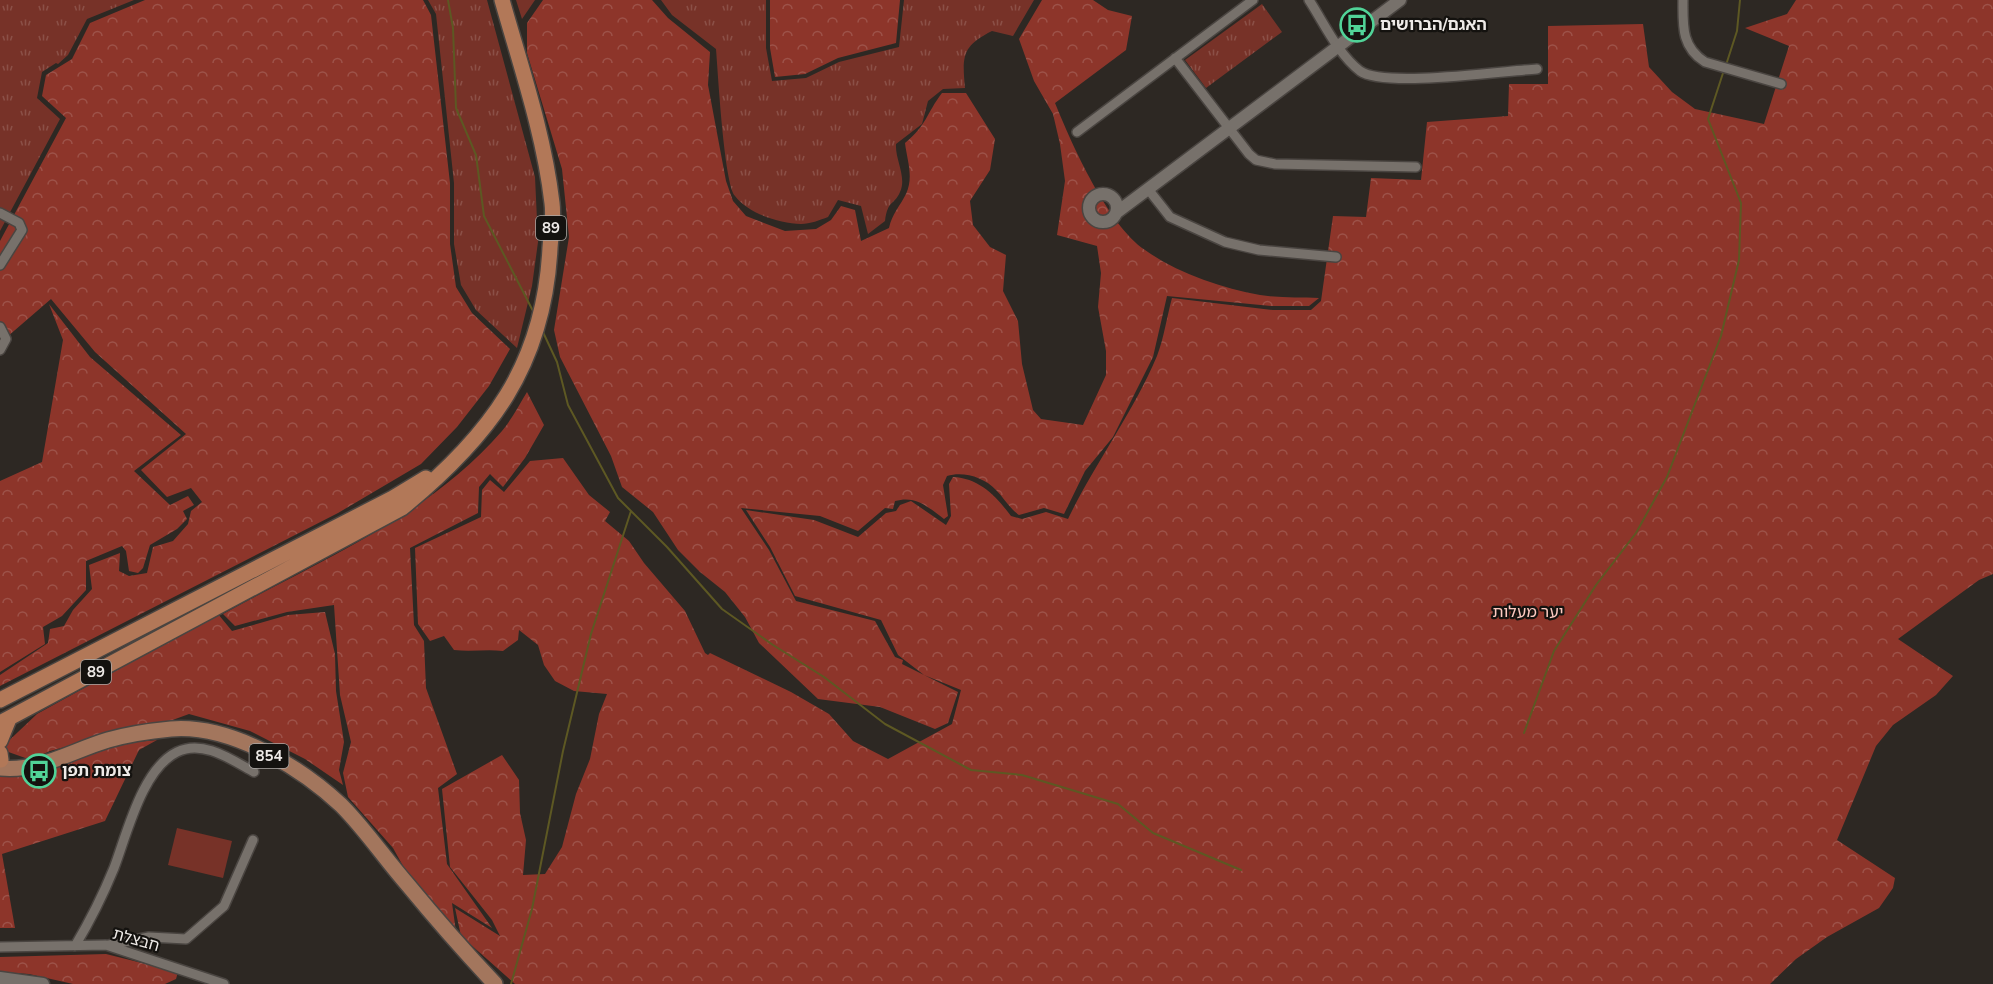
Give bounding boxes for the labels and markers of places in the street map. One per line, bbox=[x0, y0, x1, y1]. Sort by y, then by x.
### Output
bus stop icon: האגם/הברושים bbox=[1339, 7, 1375, 43]
place label: האגם/הברושים bbox=[1380, 14, 1487, 36]
bus stop icon: צומת תפן bbox=[21, 753, 57, 789]
place label: צומת תפן bbox=[62, 760, 131, 782]

